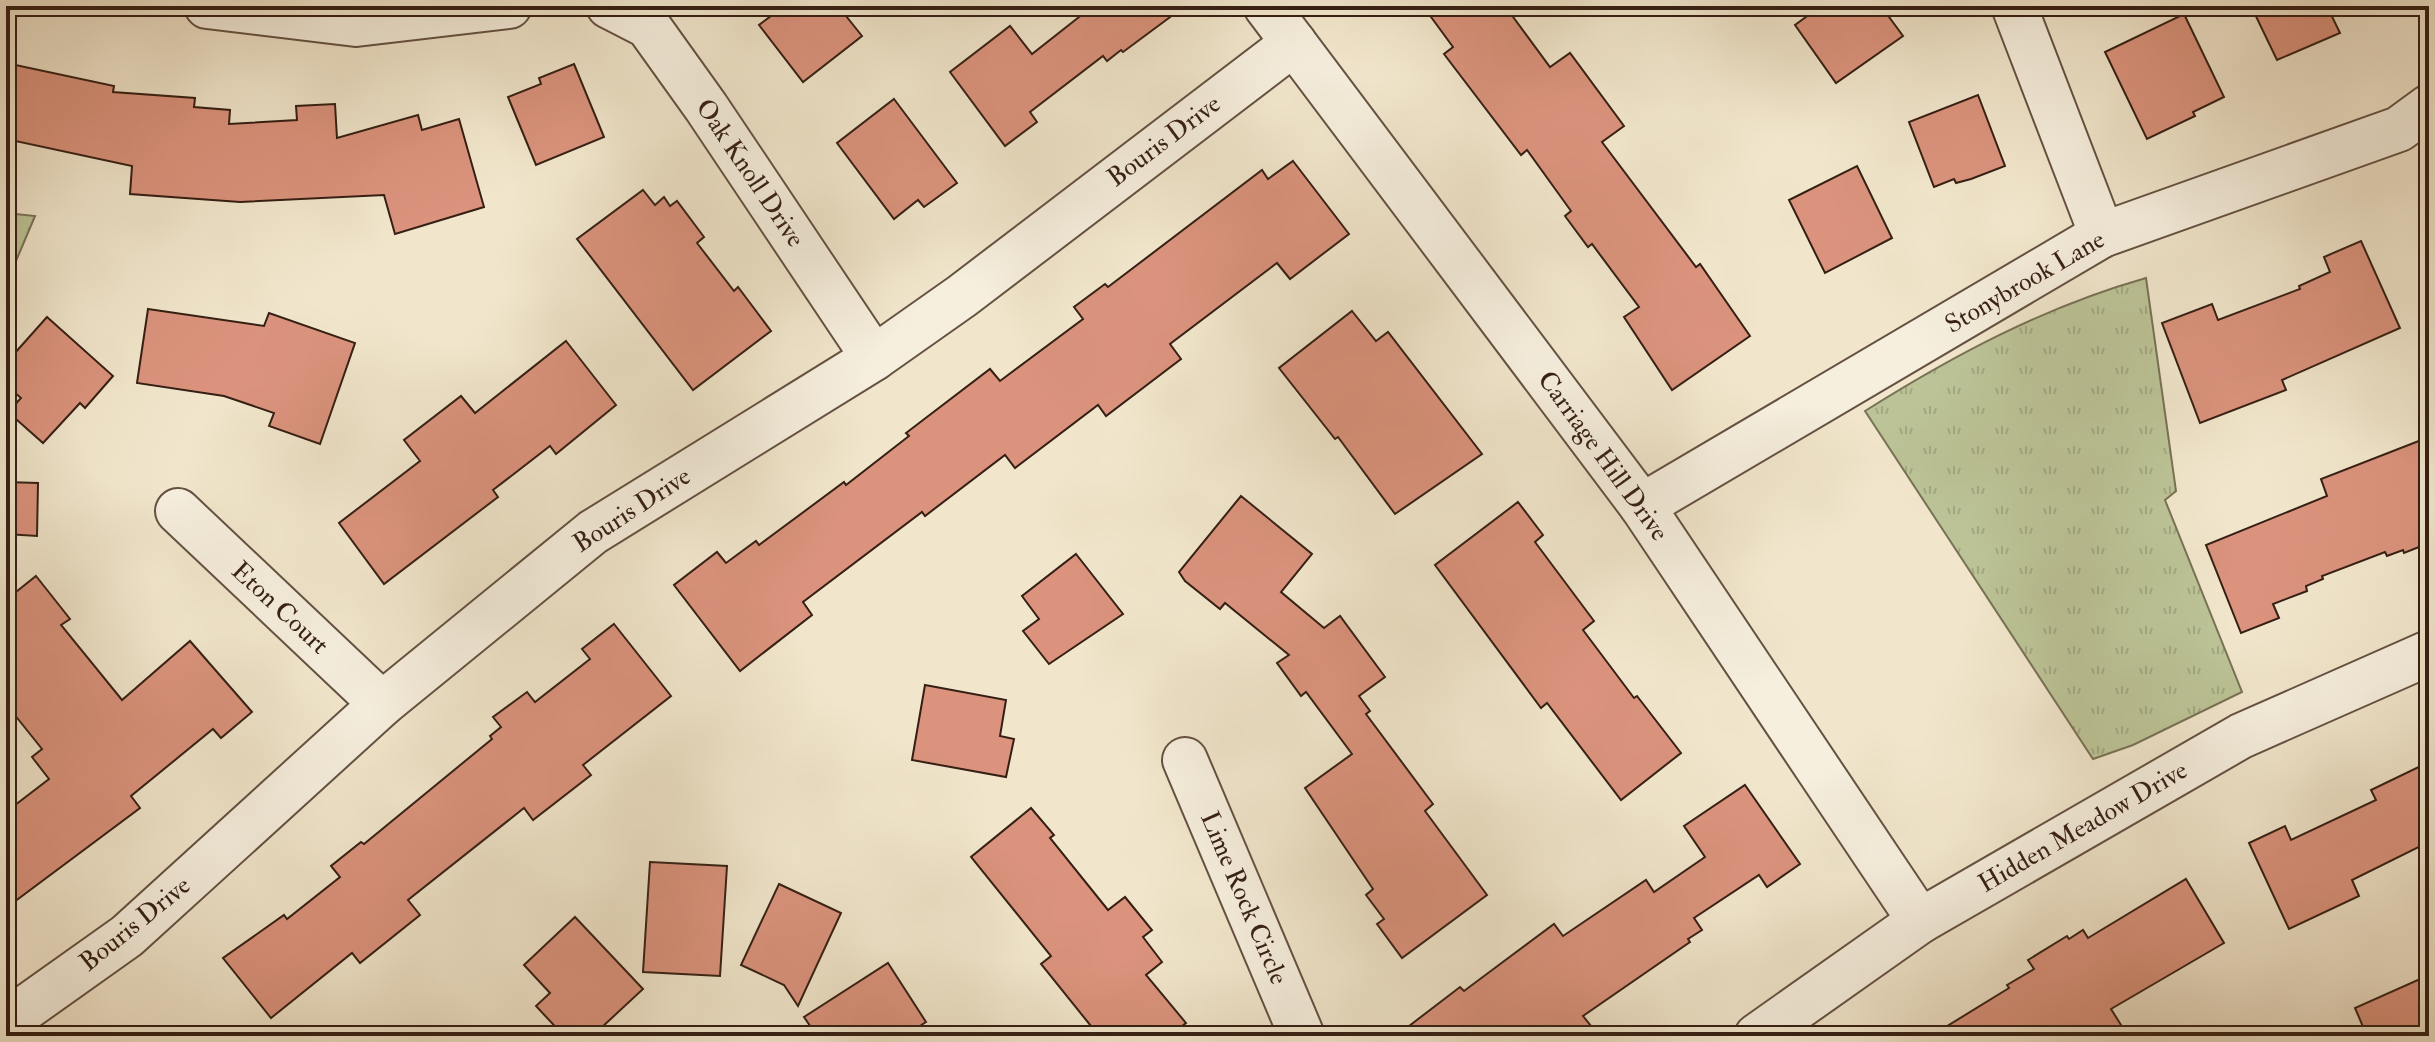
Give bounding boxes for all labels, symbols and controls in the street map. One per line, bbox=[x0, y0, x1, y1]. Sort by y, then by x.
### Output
street label: Bouris Drive bbox=[1101, 88, 1227, 194]
street label: Oak Knoll Drive bbox=[689, 93, 811, 253]
street label: Stonybrook Lane bbox=[1940, 223, 2111, 341]
street label: Carriage Hill Drive bbox=[1531, 365, 1675, 547]
street label: Bouris Drive bbox=[567, 460, 697, 560]
street label: Eton Court bbox=[225, 555, 335, 661]
street label: Hidden Meadow Drive bbox=[1973, 754, 2193, 900]
street label: Lime Rock Circle bbox=[1193, 807, 1295, 989]
street label: Bouris Drive bbox=[73, 869, 197, 978]

